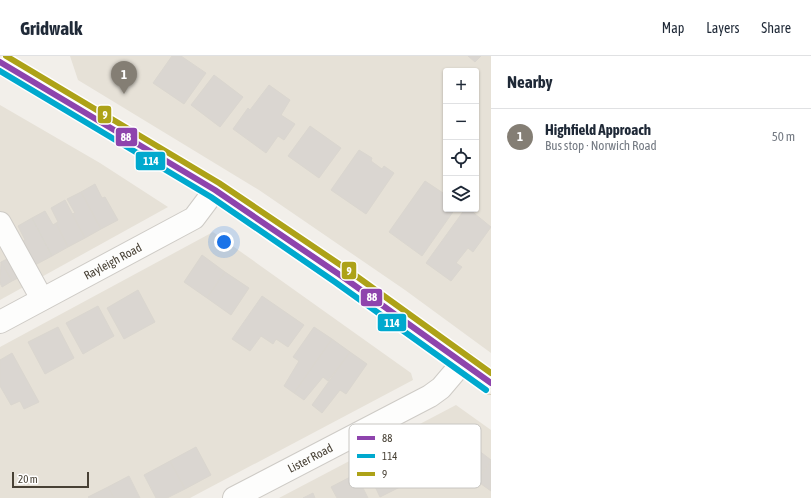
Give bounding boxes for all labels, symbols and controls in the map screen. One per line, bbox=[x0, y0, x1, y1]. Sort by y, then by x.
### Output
text: Gridwalk bbox=[20, 17, 82, 39]
text: Map bbox=[662, 20, 684, 36]
text: Layers bbox=[706, 20, 739, 36]
text: Share bbox=[761, 20, 791, 36]
pin: 1 bbox=[111, 61, 137, 94]
map controls bbox=[443, 68, 479, 212]
button: + bbox=[443, 68, 479, 104]
text: Nearby bbox=[507, 72, 553, 92]
button: − bbox=[443, 104, 479, 140]
line badge: 9 bbox=[97, 105, 112, 124]
text: 9 bbox=[102, 109, 108, 121]
text: Highfield Approach bbox=[545, 121, 651, 138]
line badge: 88 bbox=[115, 127, 138, 147]
text: 1 bbox=[517, 129, 523, 144]
text: 50 m bbox=[772, 129, 795, 144]
text: 88 bbox=[121, 131, 131, 143]
text: Bus stop · Norwich Road bbox=[545, 138, 657, 153]
button: locate bbox=[443, 140, 479, 176]
line badge: 114 bbox=[135, 151, 166, 171]
text: 114 bbox=[143, 155, 159, 167]
button: layers bbox=[443, 176, 479, 212]
your location bbox=[214, 232, 234, 252]
street label: Rayleigh Road bbox=[82, 240, 144, 283]
line badge: 9 bbox=[341, 261, 357, 280]
text: 9 bbox=[346, 265, 352, 277]
line badge: 88 bbox=[360, 288, 383, 307]
text: 88 bbox=[367, 291, 377, 303]
line badge: 114 bbox=[377, 313, 407, 332]
text: 114 bbox=[384, 317, 400, 329]
legend bbox=[349, 424, 481, 488]
text: 88 bbox=[382, 432, 392, 444]
street label: Lister Road bbox=[285, 441, 335, 476]
text: 114 bbox=[382, 450, 398, 462]
text: 9 bbox=[382, 468, 387, 480]
scale bar bbox=[12, 470, 89, 489]
text: 20 m bbox=[18, 473, 38, 485]

